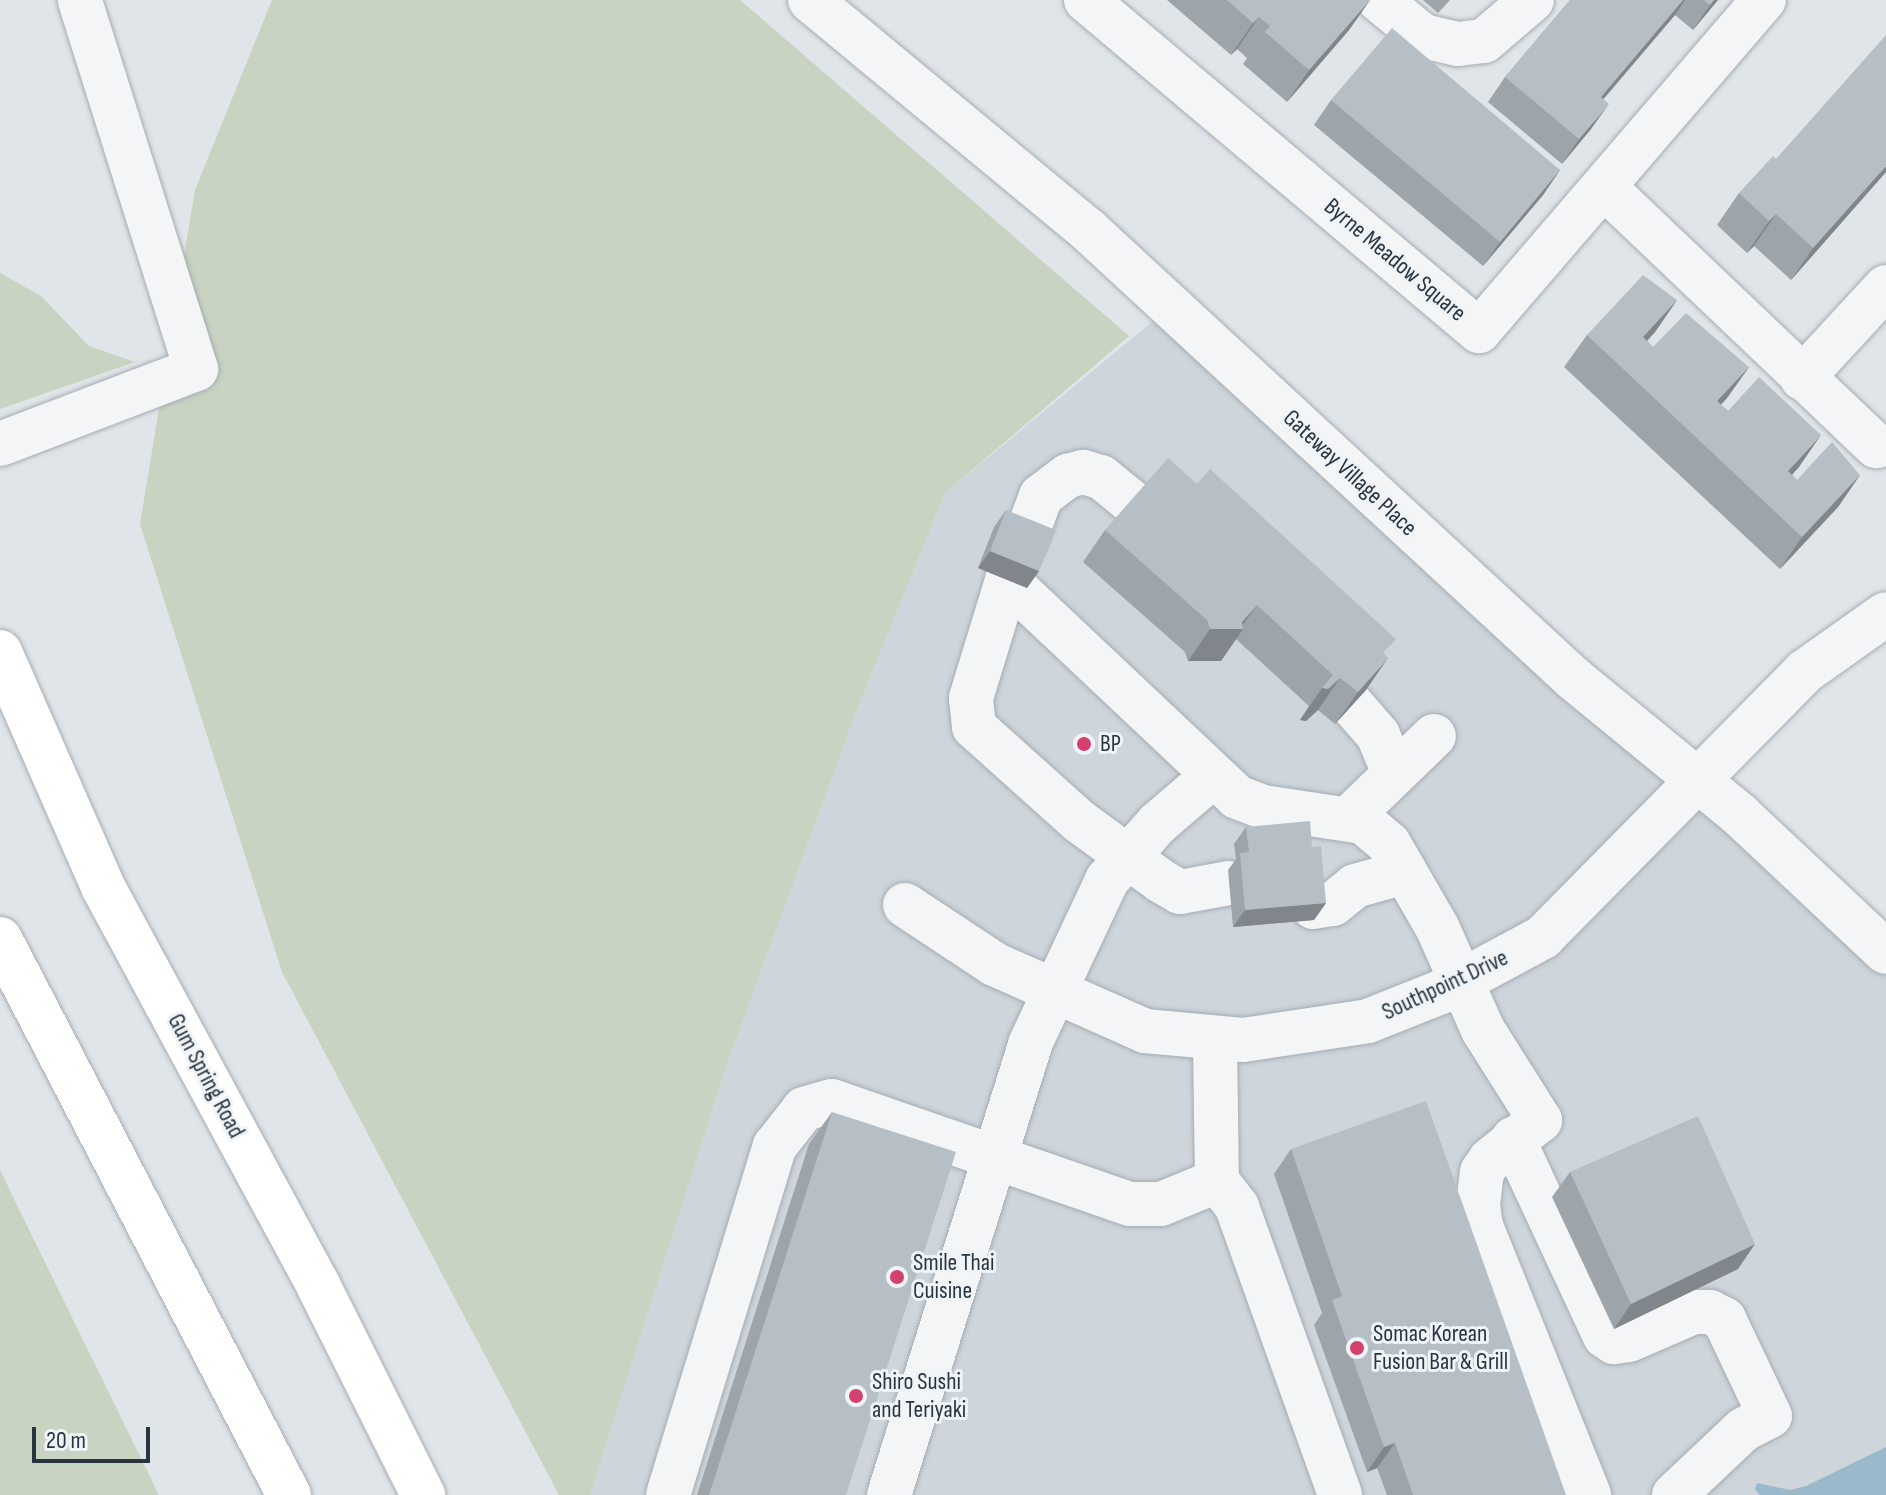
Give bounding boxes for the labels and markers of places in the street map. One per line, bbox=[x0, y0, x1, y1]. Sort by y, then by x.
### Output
place label: BP bbox=[1100, 730, 1121, 758]
marker: BP bbox=[1075, 735, 1093, 753]
place label: Smile Thai Cuisine bbox=[913, 1249, 995, 1305]
marker: Smile Thai Cuisine bbox=[888, 1268, 906, 1286]
place label: Somac Korean Fusion Bar & Grill bbox=[1373, 1320, 1508, 1376]
marker: Somac Korean Fusion Bar & Grill bbox=[1348, 1339, 1366, 1357]
place label: Shiro Sushi and Teriyaki bbox=[872, 1368, 966, 1424]
marker: Shiro Sushi and Teriyaki bbox=[847, 1387, 865, 1405]

